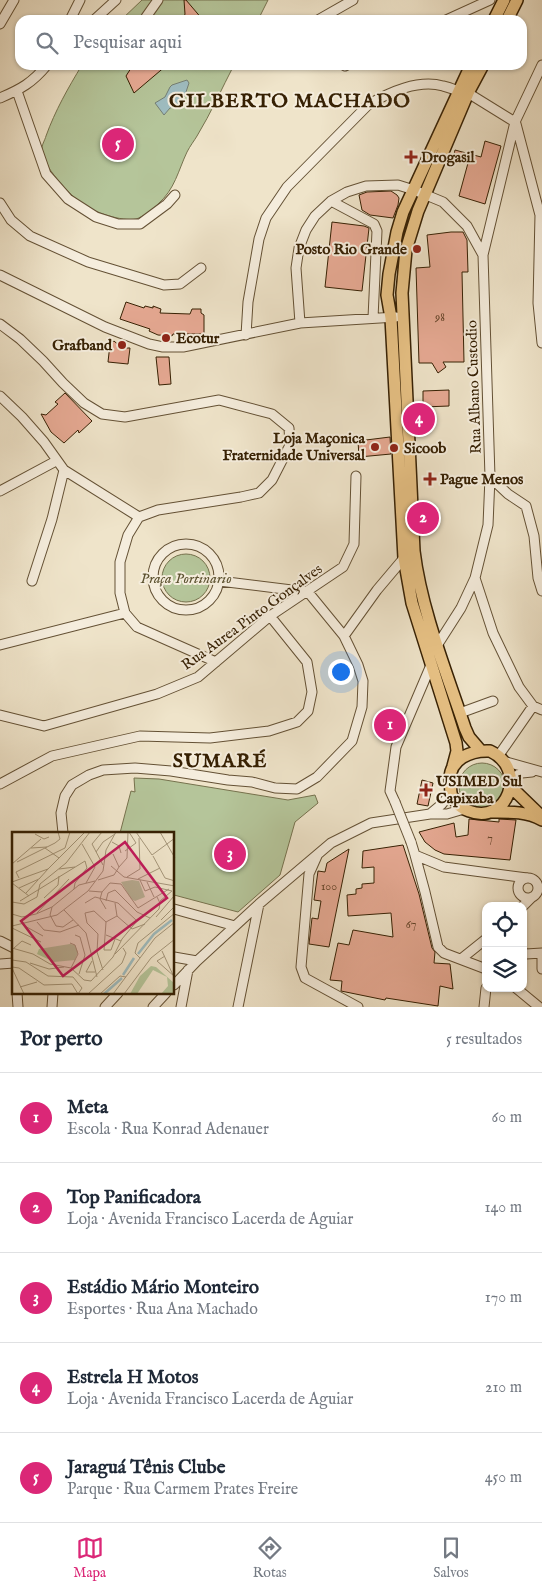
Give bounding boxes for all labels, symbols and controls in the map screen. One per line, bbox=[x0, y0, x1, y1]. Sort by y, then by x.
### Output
search box bbox=[15, 15, 527, 70]
icon: search bbox=[33, 29, 61, 57]
text: Pesquisar aqui bbox=[73, 31, 182, 55]
district label: GILBERTO MACHADO bbox=[169, 89, 411, 114]
pin: 5 bbox=[102, 125, 134, 163]
place label: Drogasil bbox=[421, 148, 476, 167]
marker: Drogasil bbox=[405, 151, 417, 163]
place label: Posto Rio Grande bbox=[295, 240, 407, 259]
marker: Posto Rio Grande bbox=[411, 243, 423, 255]
house number: 98 bbox=[434, 310, 445, 325]
street label: Rua Albano Custodio bbox=[462, 320, 486, 454]
place label: Ecotur bbox=[176, 329, 220, 348]
marker: Ecotur bbox=[160, 332, 172, 344]
place label: Grafband bbox=[52, 336, 113, 355]
marker: Grafband bbox=[116, 339, 128, 351]
pin: 4 bbox=[403, 400, 435, 438]
place label: Loja Maçonica Fraternidade Universal bbox=[223, 429, 366, 465]
place label: Sicoob bbox=[404, 439, 446, 458]
marker: Loja Maçonica Fraternidade Universal bbox=[369, 441, 381, 453]
marker: Sicoob bbox=[388, 442, 400, 454]
place label: Pague Menos bbox=[440, 470, 524, 489]
marker: Pague Menos bbox=[424, 473, 436, 485]
pin: 2 bbox=[407, 499, 439, 537]
street label: Rua Aurea Pinto Gonçalves bbox=[178, 559, 326, 675]
park label: Praça Portinario bbox=[140, 569, 232, 588]
your location bbox=[328, 659, 354, 685]
pin: 1 bbox=[374, 706, 406, 744]
district label: SUMARÉ bbox=[173, 749, 267, 774]
place label: USIMED Sul Capixaba bbox=[435, 772, 523, 808]
marker: USIMED Sul Capixaba bbox=[420, 784, 432, 796]
house number: 7 bbox=[487, 831, 493, 846]
inset map bbox=[12, 832, 175, 994]
pin: 3 bbox=[214, 835, 246, 873]
house number: 100 bbox=[321, 879, 337, 894]
map controls bbox=[482, 902, 527, 992]
button: locate bbox=[482, 902, 527, 947]
house number: 67 bbox=[406, 917, 416, 932]
button: layers bbox=[482, 947, 527, 992]
text: Por perto bbox=[20, 1026, 102, 1053]
text: 5 resultados bbox=[446, 1030, 522, 1050]
text: Meta bbox=[67, 1096, 108, 1120]
text: 1 bbox=[33, 1108, 39, 1128]
text: 60 m bbox=[492, 1108, 522, 1128]
text: Escola · Rua Konrad Adenauer bbox=[67, 1120, 269, 1140]
text: Top Panificadora bbox=[67, 1186, 201, 1210]
text: 2 bbox=[32, 1198, 40, 1218]
text: 140 m bbox=[484, 1198, 522, 1218]
text: Loja · Avenida Francisco Lacerda de Aguiar bbox=[67, 1210, 353, 1230]
text: Estádio Mário Monteiro bbox=[67, 1276, 259, 1300]
text: 3 bbox=[33, 1288, 39, 1308]
text: 170 m bbox=[485, 1288, 522, 1308]
text: Esportes · Rua Ana Machado bbox=[67, 1300, 258, 1320]
text: Estrela H Motos bbox=[67, 1366, 198, 1390]
text: 4 bbox=[32, 1378, 40, 1398]
text: 210 m bbox=[485, 1378, 522, 1398]
text: Loja · Avenida Francisco Lacerda de Aguiar bbox=[67, 1390, 353, 1410]
text: Jaraguá Tênis Clube bbox=[67, 1456, 225, 1480]
text: 5 bbox=[33, 1468, 39, 1488]
text: 450 m bbox=[485, 1468, 522, 1488]
text: Parque · Rua Carmem Prates Freire bbox=[67, 1480, 298, 1500]
tab: Mapa bbox=[73, 1534, 106, 1582]
tab: Rotas bbox=[253, 1534, 287, 1582]
tab: Salvos bbox=[433, 1534, 469, 1582]

